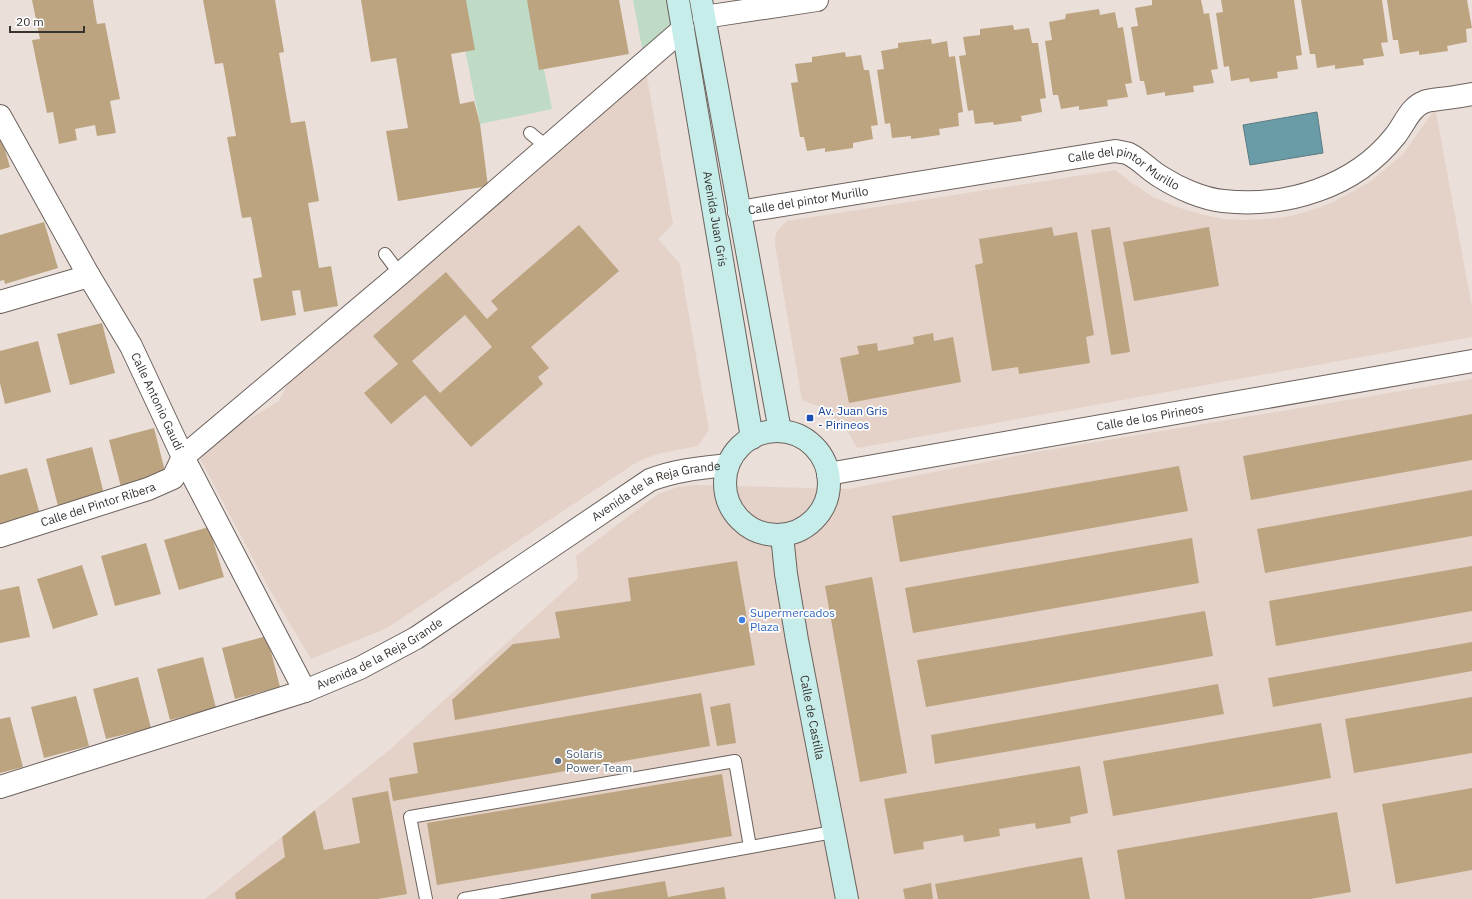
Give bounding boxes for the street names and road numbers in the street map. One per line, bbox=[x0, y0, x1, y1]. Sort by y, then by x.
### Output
street label: Calle del pintor Murillo bbox=[1067, 143, 1182, 193]
street label: Avenida Juan Gris bbox=[700, 170, 731, 268]
street label: Calle del pintor Murillo bbox=[747, 183, 870, 217]
street label: Calle Antonio Gaudí bbox=[128, 350, 187, 453]
street label: Calle de los Pirineos bbox=[1095, 400, 1205, 434]
street label: Avenida de la Reja Grande bbox=[589, 458, 722, 524]
street label: Calle del Pintor Ribera bbox=[39, 478, 158, 530]
street label: Avenida de la Reja Grande bbox=[314, 614, 446, 692]
street label: Calle de Castilla bbox=[797, 674, 828, 762]

